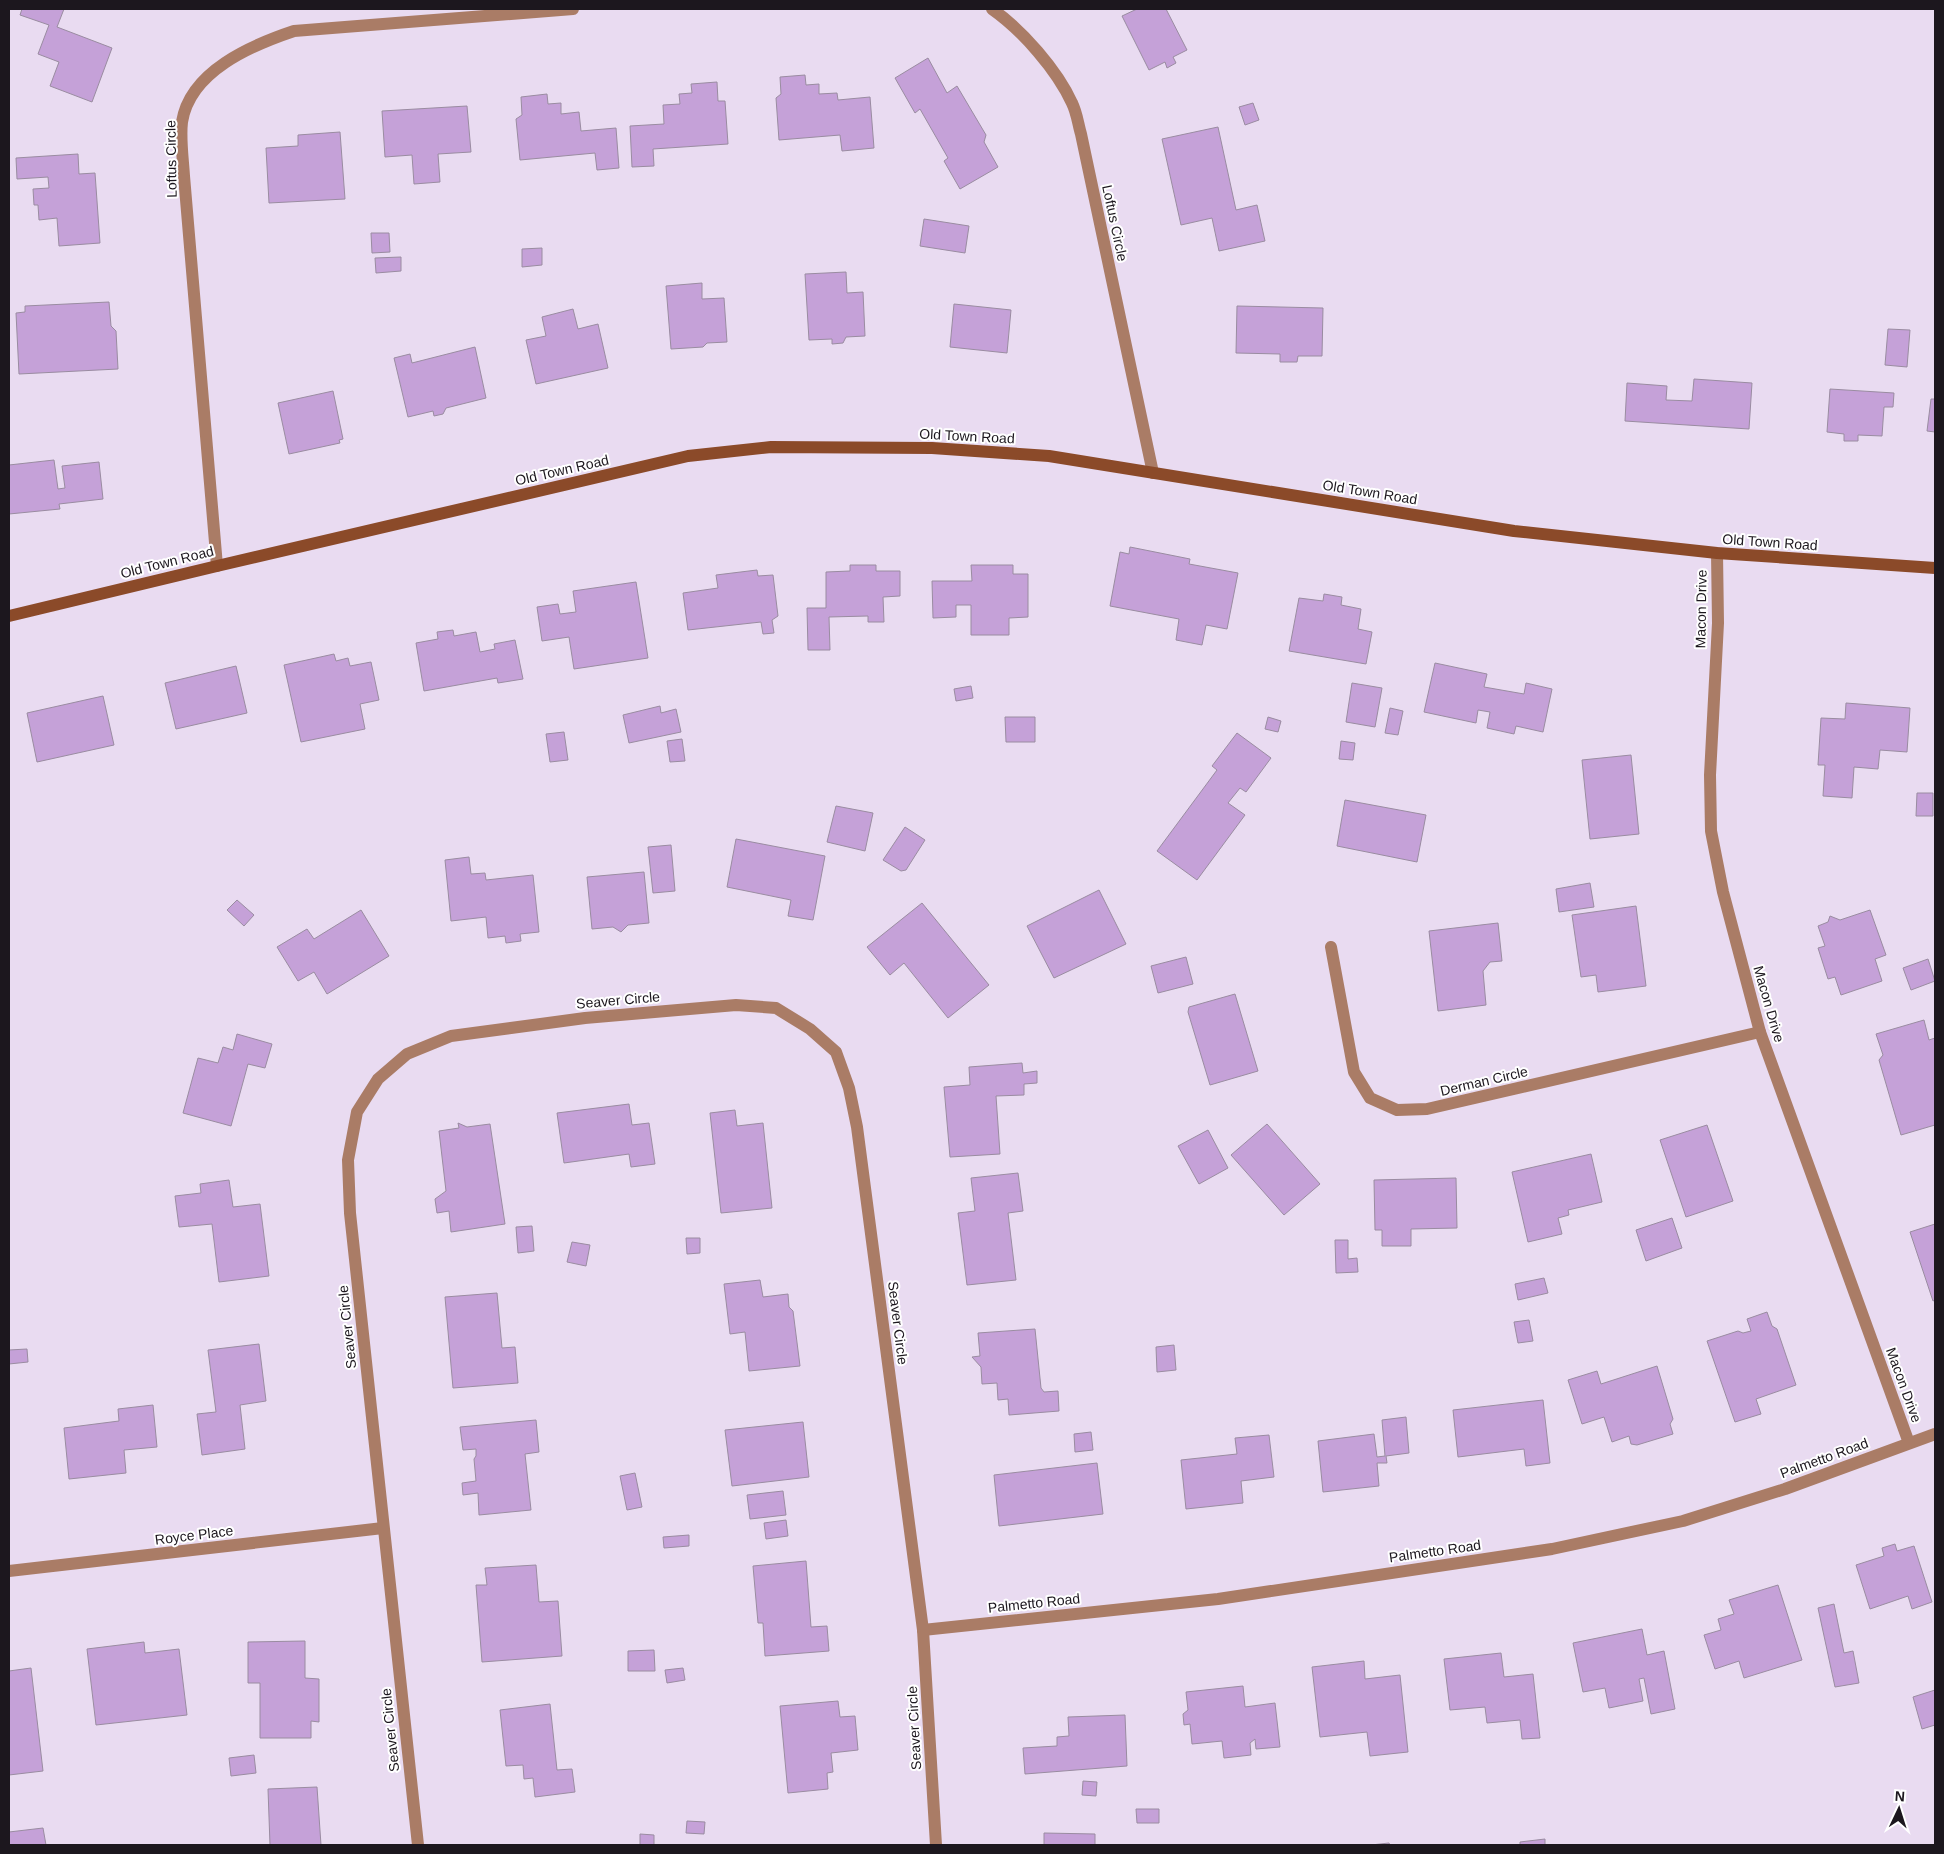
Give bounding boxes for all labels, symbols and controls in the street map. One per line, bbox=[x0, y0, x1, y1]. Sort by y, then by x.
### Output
street label: Loftus Circle bbox=[162, 120, 180, 198]
street label: Loftus Circle bbox=[1099, 183, 1131, 263]
street label: Old Town Road bbox=[919, 426, 1015, 446]
street label: Old Town Road bbox=[514, 451, 610, 489]
street label: Old Town Road bbox=[1322, 477, 1418, 507]
street label: Old Town Road bbox=[1722, 531, 1818, 553]
street label: Old Town Road bbox=[119, 543, 215, 581]
street label: Macon Drive bbox=[1692, 569, 1710, 648]
street label: Macon Drive bbox=[1750, 964, 1788, 1044]
street label: Seaver Circle bbox=[575, 988, 661, 1012]
street label: Derman Circle bbox=[1439, 1063, 1530, 1099]
street label: Seaver Circle bbox=[885, 1280, 911, 1366]
street label: Seaver Circle bbox=[335, 1284, 359, 1370]
street label: Macon Drive bbox=[1883, 1345, 1925, 1425]
street label: Palmetto Road bbox=[1778, 1435, 1870, 1481]
street label: Royce Place bbox=[154, 1522, 234, 1548]
street label: Palmetto Road bbox=[1388, 1537, 1482, 1565]
street label: Palmetto Road bbox=[987, 1590, 1081, 1616]
street label: Seaver Circle bbox=[904, 1685, 924, 1770]
street label: Seaver Circle bbox=[378, 1687, 402, 1773]
north arrow bbox=[1874, 1784, 1924, 1834]
text: N bbox=[1894, 1788, 1906, 1804]

